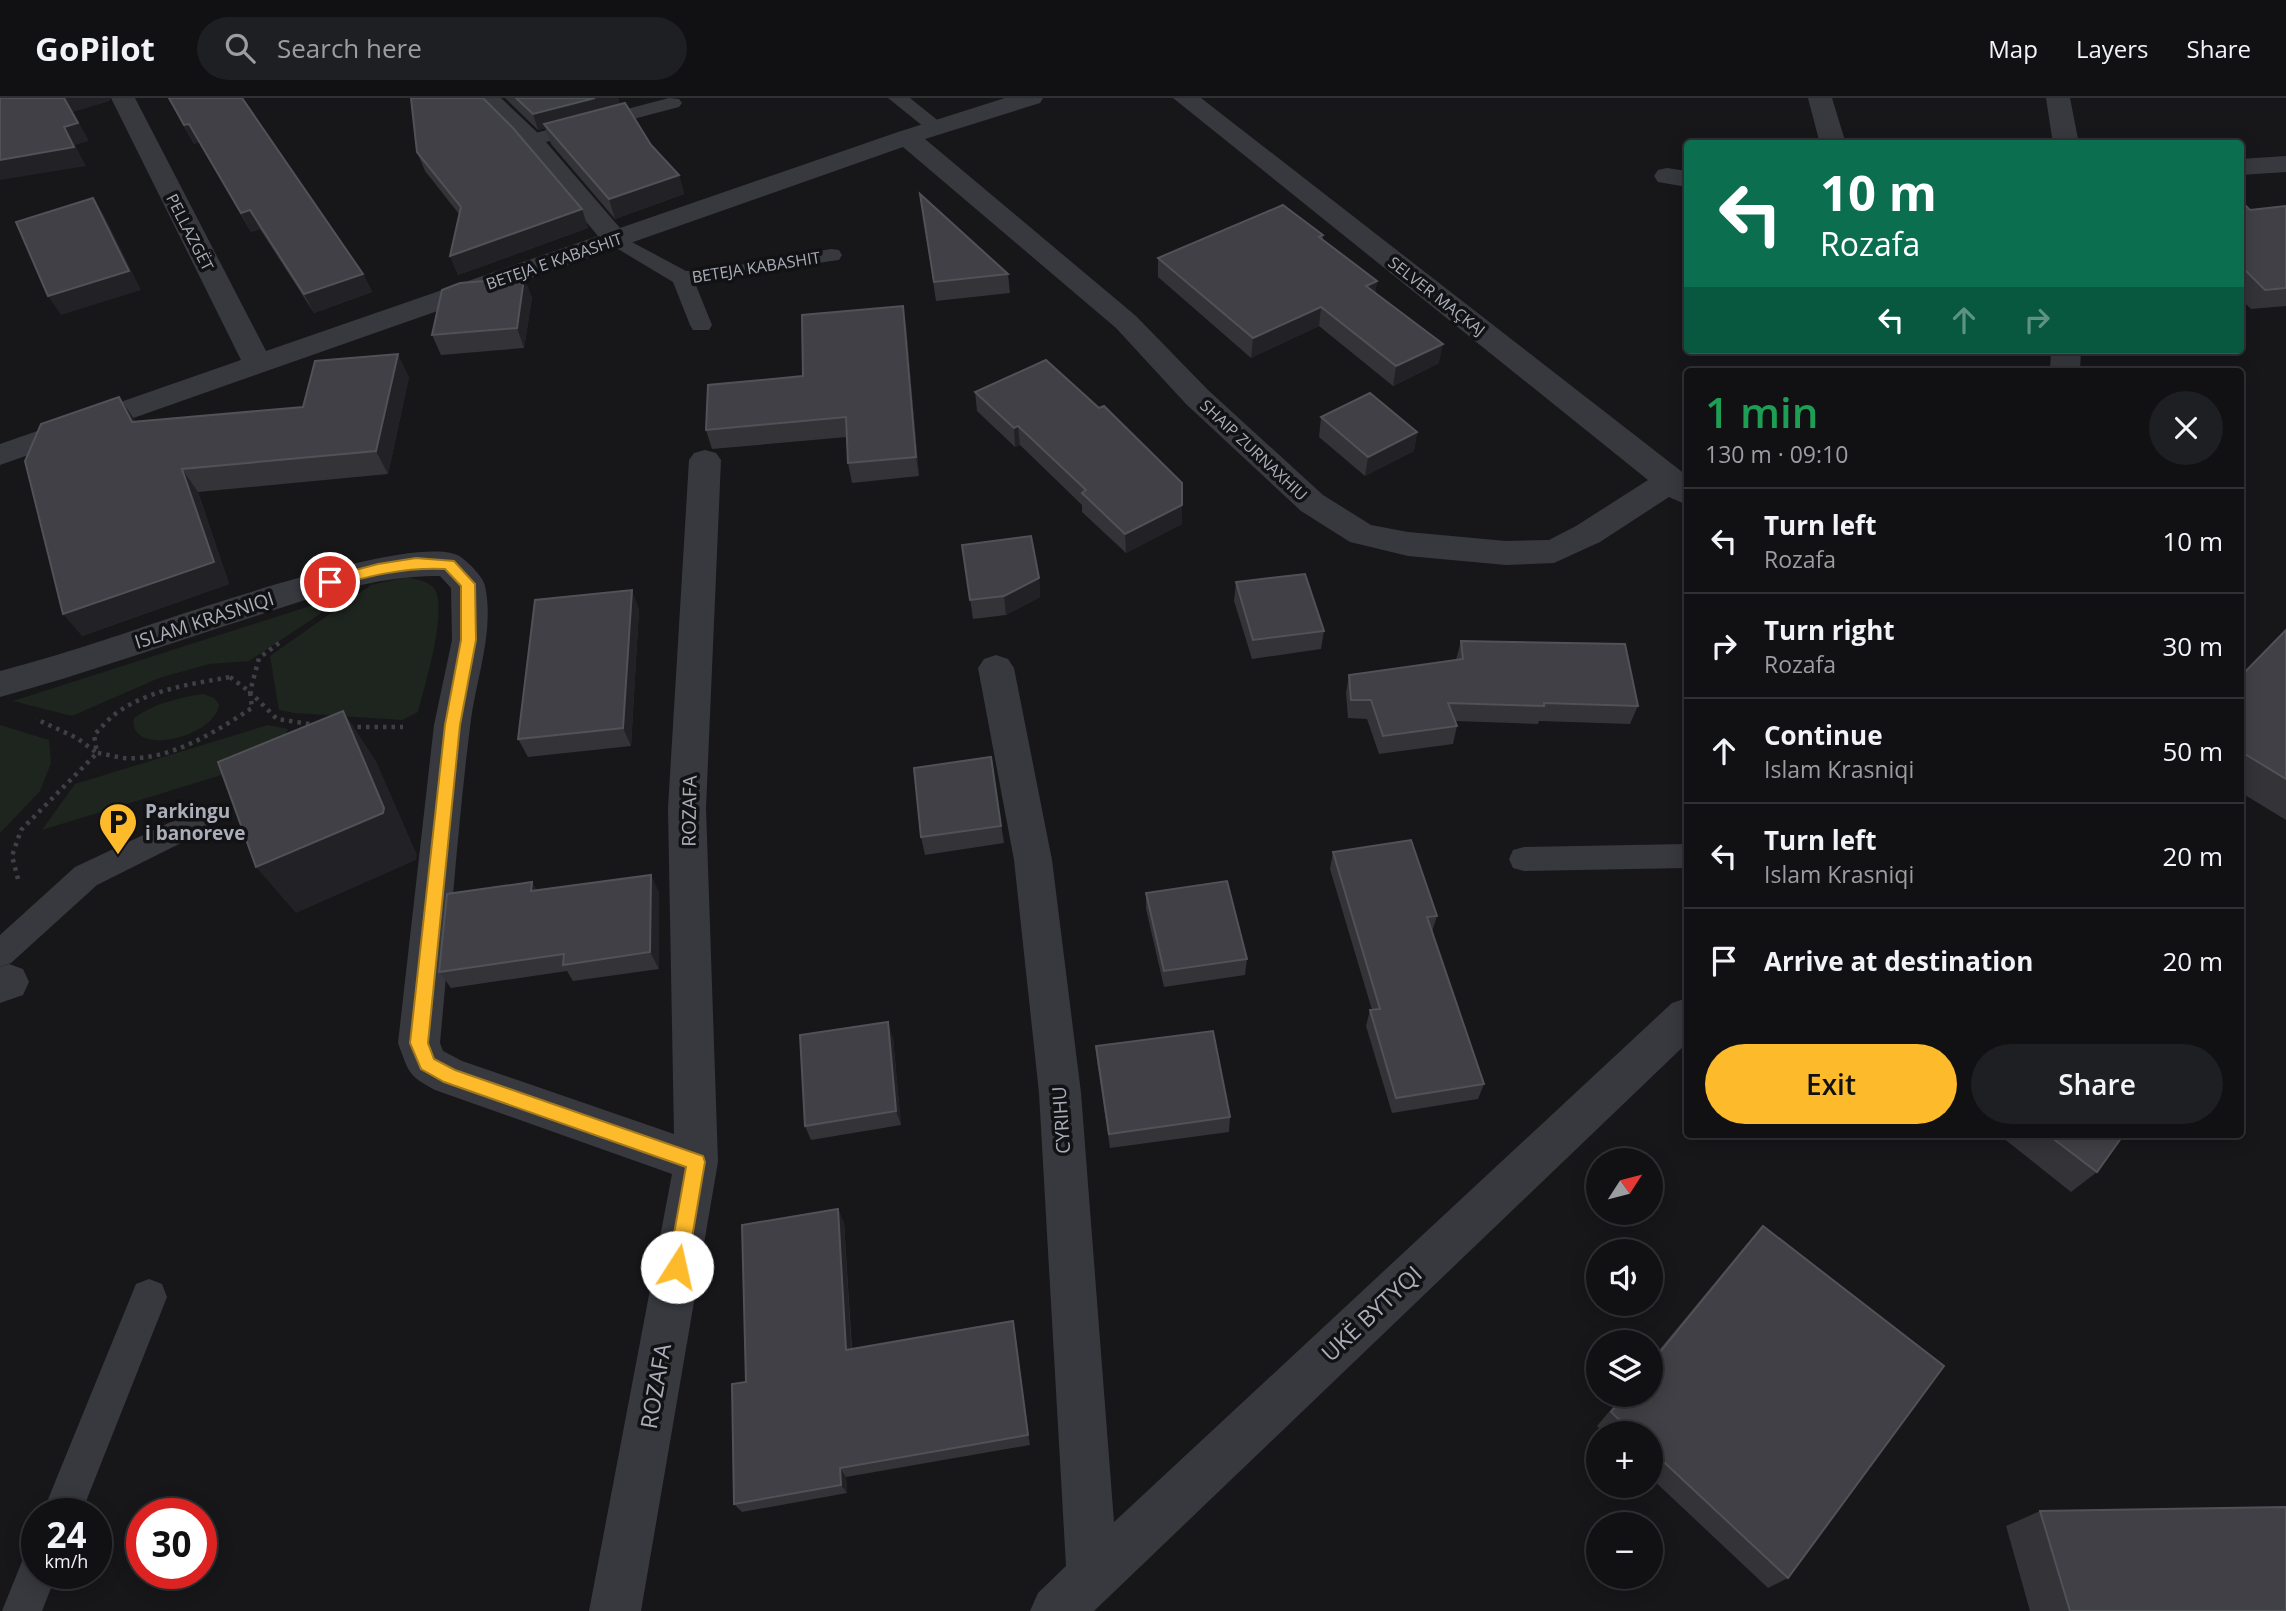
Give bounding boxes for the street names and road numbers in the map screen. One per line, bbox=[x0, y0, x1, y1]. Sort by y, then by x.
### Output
street label: PELLAZGËT bbox=[161, 190, 219, 275]
street label: BETEJA E KABASHIT bbox=[483, 227, 625, 295]
street label: BETEJA KABASHIT bbox=[690, 246, 822, 288]
street label: SELVER MAÇKAJ bbox=[1384, 251, 1490, 341]
street label: SHAIP ZURNAXHIU bbox=[1196, 395, 1312, 505]
street label: ISLAM KRASNIQI bbox=[131, 585, 277, 655]
street label: ROZAFA bbox=[675, 775, 703, 847]
street label: CYRIHU bbox=[1046, 1085, 1076, 1155]
street label: UKË BYTYQI bbox=[1314, 1258, 1428, 1368]
street label: ROZAFA bbox=[632, 1340, 678, 1431]

